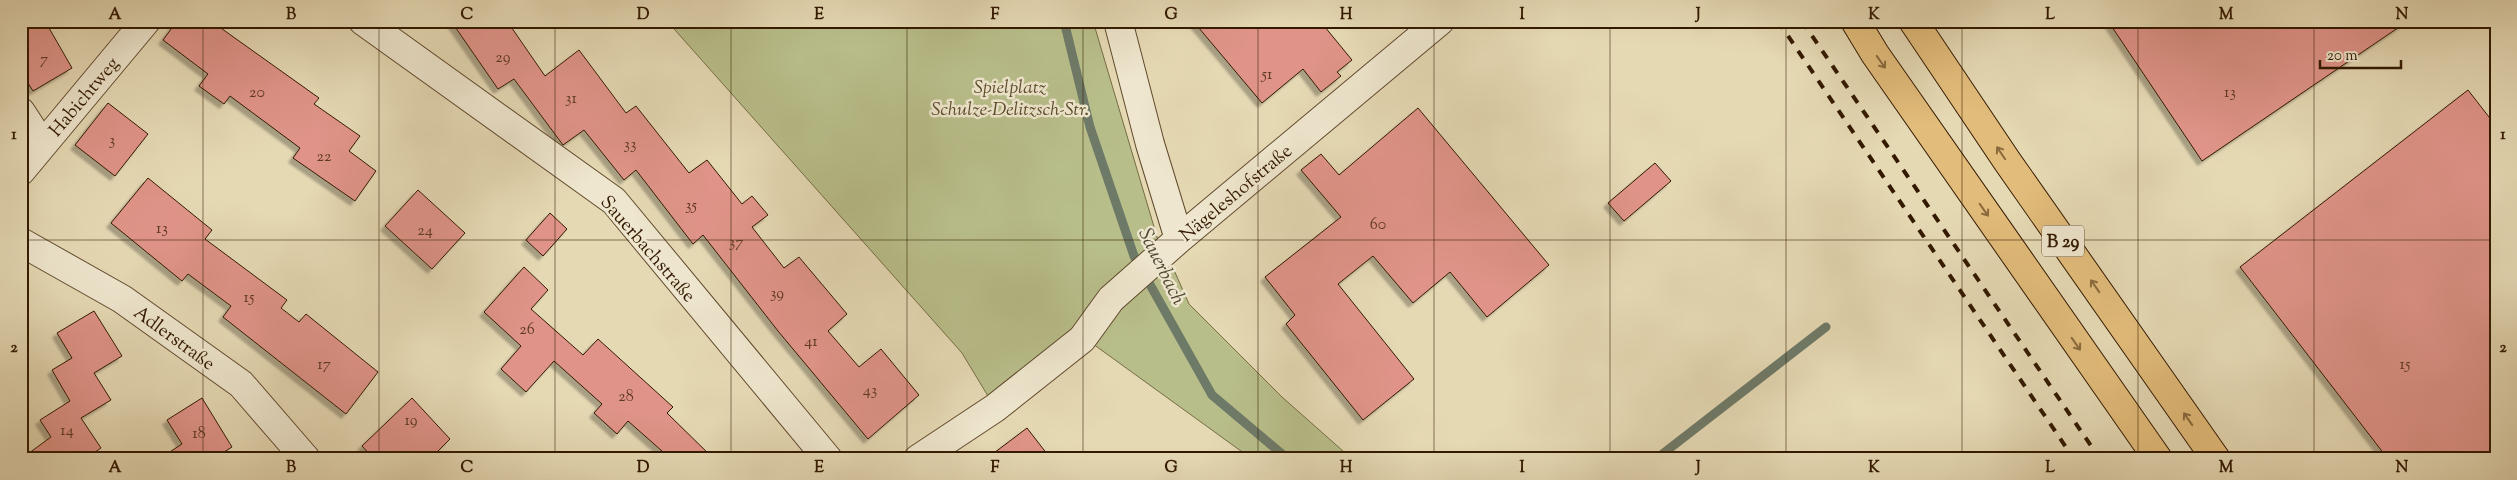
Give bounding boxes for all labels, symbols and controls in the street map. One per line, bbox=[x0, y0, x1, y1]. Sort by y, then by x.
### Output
text: A bbox=[109, 4, 122, 27]
text: B bbox=[286, 4, 296, 27]
text: C bbox=[461, 4, 474, 27]
text: D bbox=[637, 4, 650, 27]
text: E bbox=[814, 4, 824, 27]
text: F bbox=[991, 4, 1000, 27]
text: G bbox=[1164, 4, 1178, 27]
text: H bbox=[1340, 4, 1353, 27]
text: I bbox=[1519, 4, 1525, 27]
text: J bbox=[1694, 4, 1701, 27]
text: K bbox=[1868, 4, 1880, 27]
text: L bbox=[2045, 4, 2055, 27]
text: M bbox=[2219, 4, 2234, 27]
text: N bbox=[2396, 4, 2409, 27]
scale bar bbox=[2320, 38, 2401, 70]
text: 20 m bbox=[2327, 46, 2358, 67]
house number: 29 bbox=[495, 47, 511, 70]
house number: 7 bbox=[40, 49, 48, 72]
street label: Habichtweg bbox=[43, 52, 126, 143]
one-way arrow bbox=[1876, 55, 1886, 69]
house number: 51 bbox=[1261, 64, 1273, 87]
park label: Spielplatz Schulze-Delitzsch-Str. bbox=[931, 75, 1089, 124]
house number: 20 bbox=[249, 82, 265, 105]
house number: 13 bbox=[2224, 82, 2236, 105]
house number: 31 bbox=[565, 88, 578, 111]
text: 1 bbox=[11, 124, 17, 147]
text: 1 bbox=[2500, 124, 2506, 147]
house number: 3 bbox=[109, 130, 115, 153]
house number: 33 bbox=[624, 134, 636, 157]
street label: Nägeleshofstraße bbox=[1174, 139, 1299, 249]
house number: 22 bbox=[317, 146, 332, 169]
one-way arrow bbox=[1996, 146, 2007, 160]
street label: Sauerbachstraße bbox=[593, 190, 701, 309]
house number: 35 bbox=[685, 195, 697, 218]
one-way arrow bbox=[1979, 203, 1989, 217]
house number: 60 bbox=[1370, 214, 1386, 237]
house number: 13 bbox=[156, 218, 168, 241]
house number: 24 bbox=[417, 220, 433, 243]
water label: Sauerbach bbox=[1130, 224, 1192, 311]
road number: B 29 bbox=[2042, 226, 2084, 256]
house number: 37 bbox=[729, 232, 743, 255]
one-way arrow bbox=[2090, 279, 2100, 293]
house number: 39 bbox=[770, 283, 784, 306]
house number: 15 bbox=[244, 287, 255, 310]
street label: Adlerstraße bbox=[127, 300, 220, 378]
house number: 26 bbox=[519, 319, 535, 342]
house number: 41 bbox=[804, 331, 818, 354]
text: 2 bbox=[10, 337, 18, 360]
one-way arrow bbox=[2071, 337, 2081, 351]
text: 2 bbox=[2499, 337, 2507, 360]
house number: 17 bbox=[317, 354, 331, 377]
house number: 15 bbox=[2400, 354, 2411, 377]
house number: 43 bbox=[863, 380, 877, 403]
house number: 28 bbox=[618, 386, 634, 409]
house number: 19 bbox=[404, 410, 418, 433]
one-way arrow bbox=[2183, 412, 2193, 426]
house number: 14 bbox=[60, 420, 74, 443]
house number: 18 bbox=[192, 423, 206, 446]
text: A bbox=[109, 457, 122, 480]
text: B bbox=[286, 457, 296, 480]
text: C bbox=[461, 457, 474, 480]
text: D bbox=[637, 457, 650, 480]
text: E bbox=[814, 457, 824, 480]
text: F bbox=[991, 457, 1000, 480]
text: G bbox=[1164, 457, 1178, 480]
text: H bbox=[1340, 457, 1353, 480]
text: I bbox=[1519, 457, 1525, 480]
text: J bbox=[1694, 457, 1701, 480]
text: K bbox=[1868, 457, 1880, 480]
text: L bbox=[2045, 457, 2055, 480]
text: M bbox=[2219, 457, 2234, 480]
text: N bbox=[2396, 457, 2409, 480]

